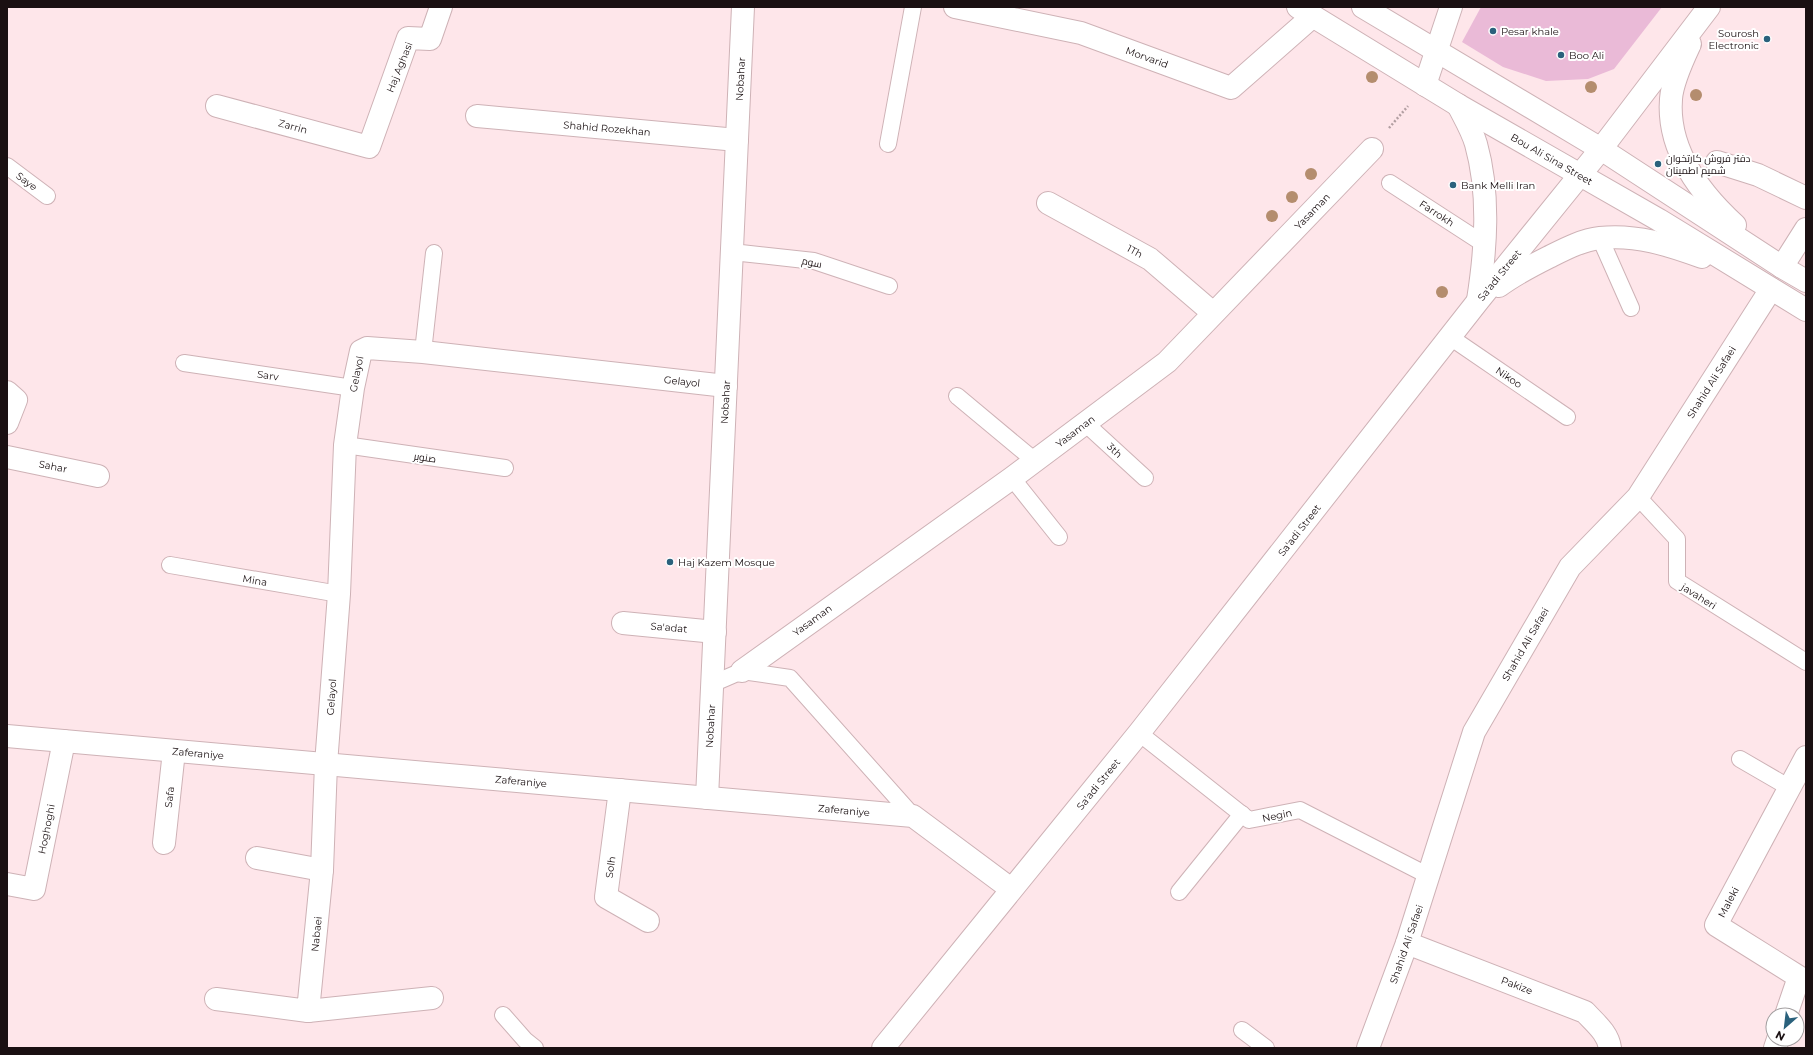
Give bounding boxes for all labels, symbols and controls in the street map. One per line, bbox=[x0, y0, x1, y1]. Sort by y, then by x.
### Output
place label: Pesar khale bbox=[1501, 25, 1559, 38]
marker: Pesar khale bbox=[1488, 26, 1498, 36]
place label: Sourosh Electronic bbox=[1709, 27, 1759, 52]
marker: Sourosh Electronic bbox=[1762, 34, 1772, 44]
street label: Haj Aghasi bbox=[383, 40, 416, 94]
street label: Morvarid bbox=[1124, 44, 1170, 71]
place label: Boo Ali bbox=[1569, 49, 1604, 62]
marker: Boo Ali bbox=[1556, 50, 1566, 60]
street label: Nobahar bbox=[733, 57, 748, 101]
street label: Zarrin bbox=[277, 116, 309, 137]
street label: Shahid Rozekhan bbox=[563, 118, 651, 139]
street label: Bou Ali Sina Street bbox=[1508, 131, 1595, 188]
place label: دفتر فروش کارتخوان شمیم اطمینان bbox=[1666, 152, 1751, 178]
marker: دفتر فروش کارتخوان شمیم اطمینان bbox=[1653, 159, 1663, 169]
street label: Saye bbox=[14, 169, 40, 194]
place label: Bank Melli Iran bbox=[1461, 179, 1535, 192]
marker: Bank Melli Iran bbox=[1448, 180, 1458, 190]
street label: Yasaman bbox=[1292, 190, 1333, 232]
street label: Farrokh bbox=[1417, 197, 1457, 229]
street label: 1Th bbox=[1125, 242, 1145, 261]
street label: Sa'adi Street bbox=[1475, 247, 1524, 304]
street label: سوم bbox=[800, 254, 823, 272]
street label: Shahid Ali Safaei bbox=[1684, 344, 1739, 421]
street label: Gelayol bbox=[347, 355, 366, 393]
street label: Nikoo bbox=[1493, 364, 1524, 391]
street label: Sarv bbox=[256, 368, 280, 384]
street label: Gelayol bbox=[663, 373, 701, 390]
street label: Nobahar bbox=[718, 380, 733, 424]
street label: Yasaman bbox=[1053, 412, 1097, 450]
street label: 3th bbox=[1104, 440, 1125, 461]
street label: صنوبر bbox=[412, 449, 437, 466]
street label: Sahar bbox=[38, 457, 68, 476]
street label: Sa'adi Street bbox=[1275, 502, 1324, 559]
place label: Haj Kazem Mosque bbox=[678, 556, 775, 569]
marker: Haj Kazem Mosque bbox=[665, 557, 675, 567]
street label: Mina bbox=[242, 572, 268, 589]
street label: javaheri bbox=[1678, 580, 1719, 612]
street label: Yasaman bbox=[790, 602, 835, 639]
street label: Shahid Ali Safaei bbox=[1499, 605, 1552, 683]
street label: Sa'adat bbox=[650, 619, 688, 636]
street label: Gelayol bbox=[324, 678, 339, 716]
street label: Nobahar bbox=[703, 704, 718, 748]
street label: Zaferaniye bbox=[171, 745, 224, 762]
street label: Sa'adi Street bbox=[1074, 756, 1123, 813]
street label: Zaferaniye bbox=[494, 773, 547, 790]
street label: Safa bbox=[162, 786, 177, 808]
street label: Zaferaniye bbox=[817, 802, 870, 819]
street label: Hoghoghi bbox=[35, 803, 58, 855]
street label: Negin bbox=[1261, 806, 1293, 825]
street label: Solh bbox=[603, 855, 618, 879]
street label: Maleki bbox=[1715, 885, 1742, 920]
street label: Shahid Ali Safaei bbox=[1387, 903, 1426, 985]
street label: Nabaei bbox=[308, 916, 325, 952]
street label: Pakize bbox=[1499, 974, 1534, 997]
north arrow bbox=[1765, 1007, 1805, 1047]
text: N bbox=[1773, 1028, 1788, 1044]

